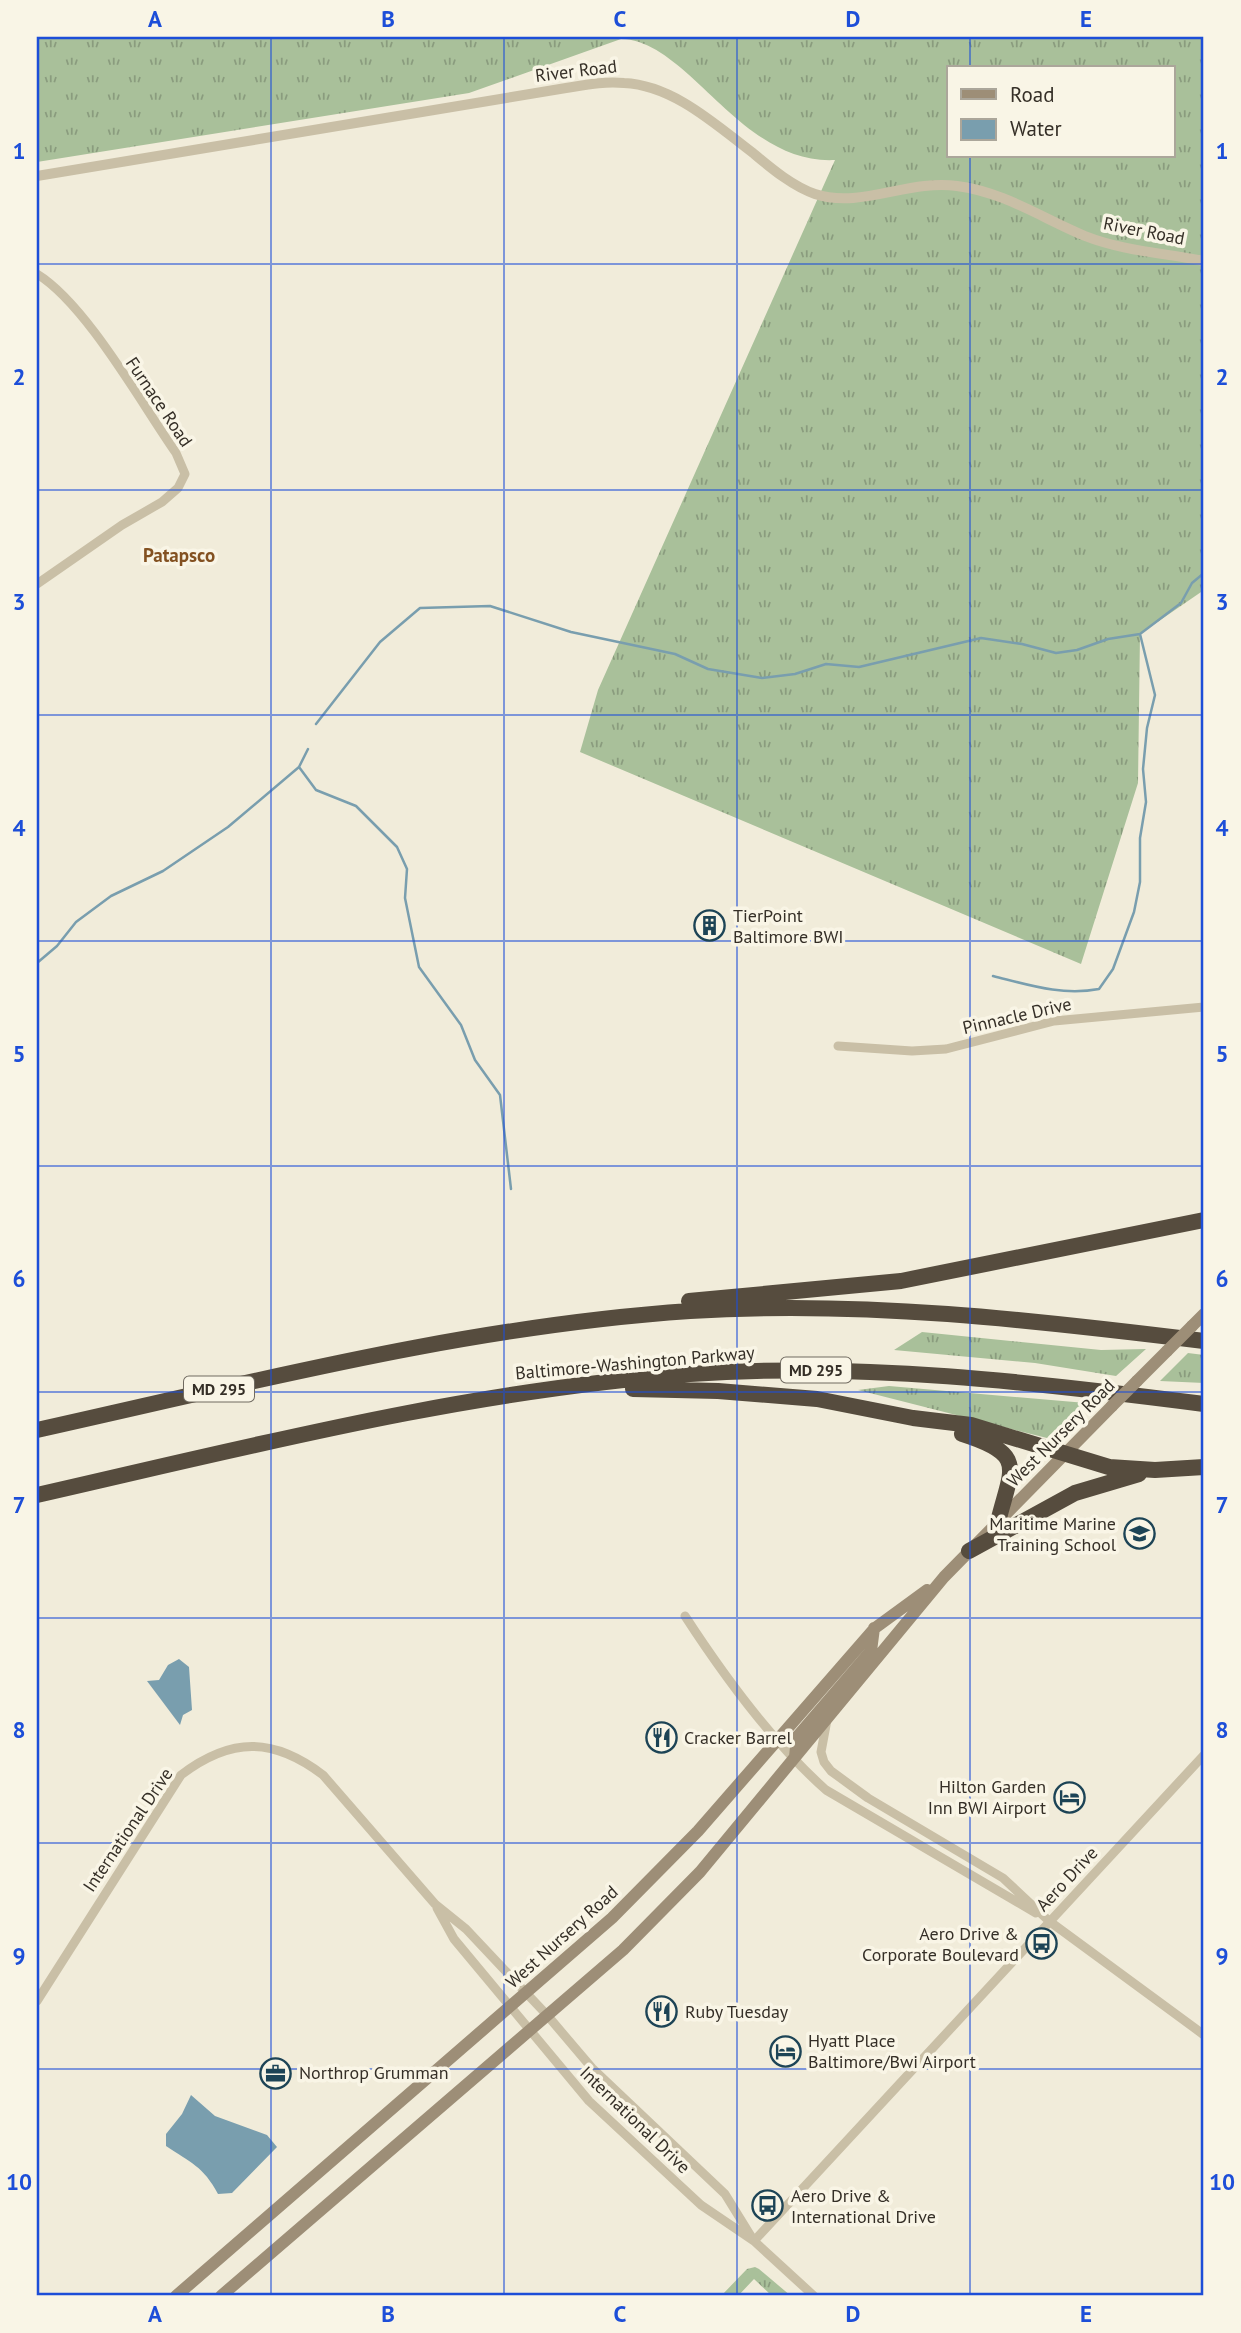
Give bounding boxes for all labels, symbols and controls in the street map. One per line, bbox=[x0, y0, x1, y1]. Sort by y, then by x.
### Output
text: A bbox=[148, 4, 162, 33]
text: B bbox=[381, 4, 395, 33]
text: C bbox=[614, 4, 627, 33]
text: D bbox=[846, 4, 860, 33]
text: E bbox=[1080, 4, 1092, 33]
street label: River Road bbox=[534, 54, 618, 87]
legend bbox=[947, 66, 1174, 158]
text: Road bbox=[1010, 81, 1054, 108]
text: Water bbox=[1010, 115, 1062, 142]
text: 1 bbox=[12, 136, 26, 165]
text: 1 bbox=[1215, 136, 1229, 165]
street label: River Road bbox=[1102, 211, 1187, 250]
street label: Furnace Road bbox=[121, 352, 198, 451]
text: 2 bbox=[12, 362, 26, 391]
text: 2 bbox=[1215, 362, 1229, 391]
district label: Patapsco bbox=[143, 543, 215, 567]
text: 3 bbox=[12, 587, 26, 616]
text: 3 bbox=[1215, 587, 1229, 616]
text: 4 bbox=[12, 813, 26, 842]
text: 4 bbox=[1215, 813, 1229, 842]
place label: TierPoint Baltimore BWI bbox=[733, 904, 844, 948]
building icon: TierPoint Baltimore BWI bbox=[693, 909, 727, 943]
street label: Pinnacle Drive bbox=[960, 992, 1074, 1039]
text: 5 bbox=[12, 1039, 26, 1068]
text: 5 bbox=[1215, 1039, 1229, 1068]
text: 6 bbox=[12, 1264, 26, 1293]
text: 6 bbox=[1215, 1264, 1229, 1293]
street label: Baltimore-Washington Parkway bbox=[514, 1341, 756, 1384]
road number: MD 295 bbox=[781, 1358, 851, 1382]
street label: West Nursery Road bbox=[1002, 1374, 1119, 1491]
road number: MD 295 bbox=[184, 1376, 254, 1401]
text: 7 bbox=[12, 1490, 26, 1519]
text: 7 bbox=[1215, 1490, 1229, 1519]
place label: Maritime Marine Training School bbox=[989, 1512, 1117, 1556]
school or university icon: Maritime Marine Training School bbox=[1122, 1517, 1156, 1551]
text: 8 bbox=[12, 1715, 26, 1744]
text: 8 bbox=[1215, 1715, 1229, 1744]
restaurant icon: Cracker Barrel bbox=[644, 1721, 678, 1755]
place label: Cracker Barrel bbox=[684, 1726, 792, 1749]
street label: International Drive bbox=[78, 1763, 178, 1896]
place label: Hilton Garden Inn BWI Airport bbox=[928, 1775, 1046, 1819]
hotel icon: Hilton Garden Inn BWI Airport bbox=[1052, 1780, 1086, 1814]
street label: Aero Drive bbox=[1031, 1841, 1102, 1916]
street label: West Nursery Road bbox=[501, 1880, 623, 1993]
place label: Aero Drive & Corporate Boulevard bbox=[862, 1922, 1019, 1966]
bus stop icon: Aero Drive & Corporate Boulevard bbox=[1025, 1927, 1059, 1961]
text: 9 bbox=[12, 1941, 26, 1970]
text: 9 bbox=[1215, 1941, 1229, 1970]
restaurant icon: Ruby Tuesday bbox=[645, 1995, 679, 2029]
place label: Ruby Tuesday bbox=[685, 2000, 789, 2023]
place label: Hyatt Place Baltimore/Bwi Airport bbox=[808, 2029, 976, 2073]
hotel icon: Hyatt Place Baltimore/Bwi Airport bbox=[768, 2034, 802, 2068]
office icon: Northrop Grumman bbox=[259, 2056, 293, 2090]
place label: Northrop Grumman bbox=[299, 2061, 449, 2084]
street label: International Drive bbox=[575, 2061, 695, 2178]
text: 10 bbox=[6, 2167, 32, 2196]
text: 10 bbox=[1209, 2167, 1235, 2196]
place label: Aero Drive & International Drive bbox=[791, 2184, 936, 2228]
bus stop icon: Aero Drive & International Drive bbox=[751, 2189, 785, 2223]
text: A bbox=[148, 2299, 162, 2328]
text: B bbox=[381, 2299, 395, 2328]
text: C bbox=[614, 2299, 627, 2328]
text: D bbox=[846, 2299, 860, 2328]
text: E bbox=[1080, 2299, 1092, 2328]

